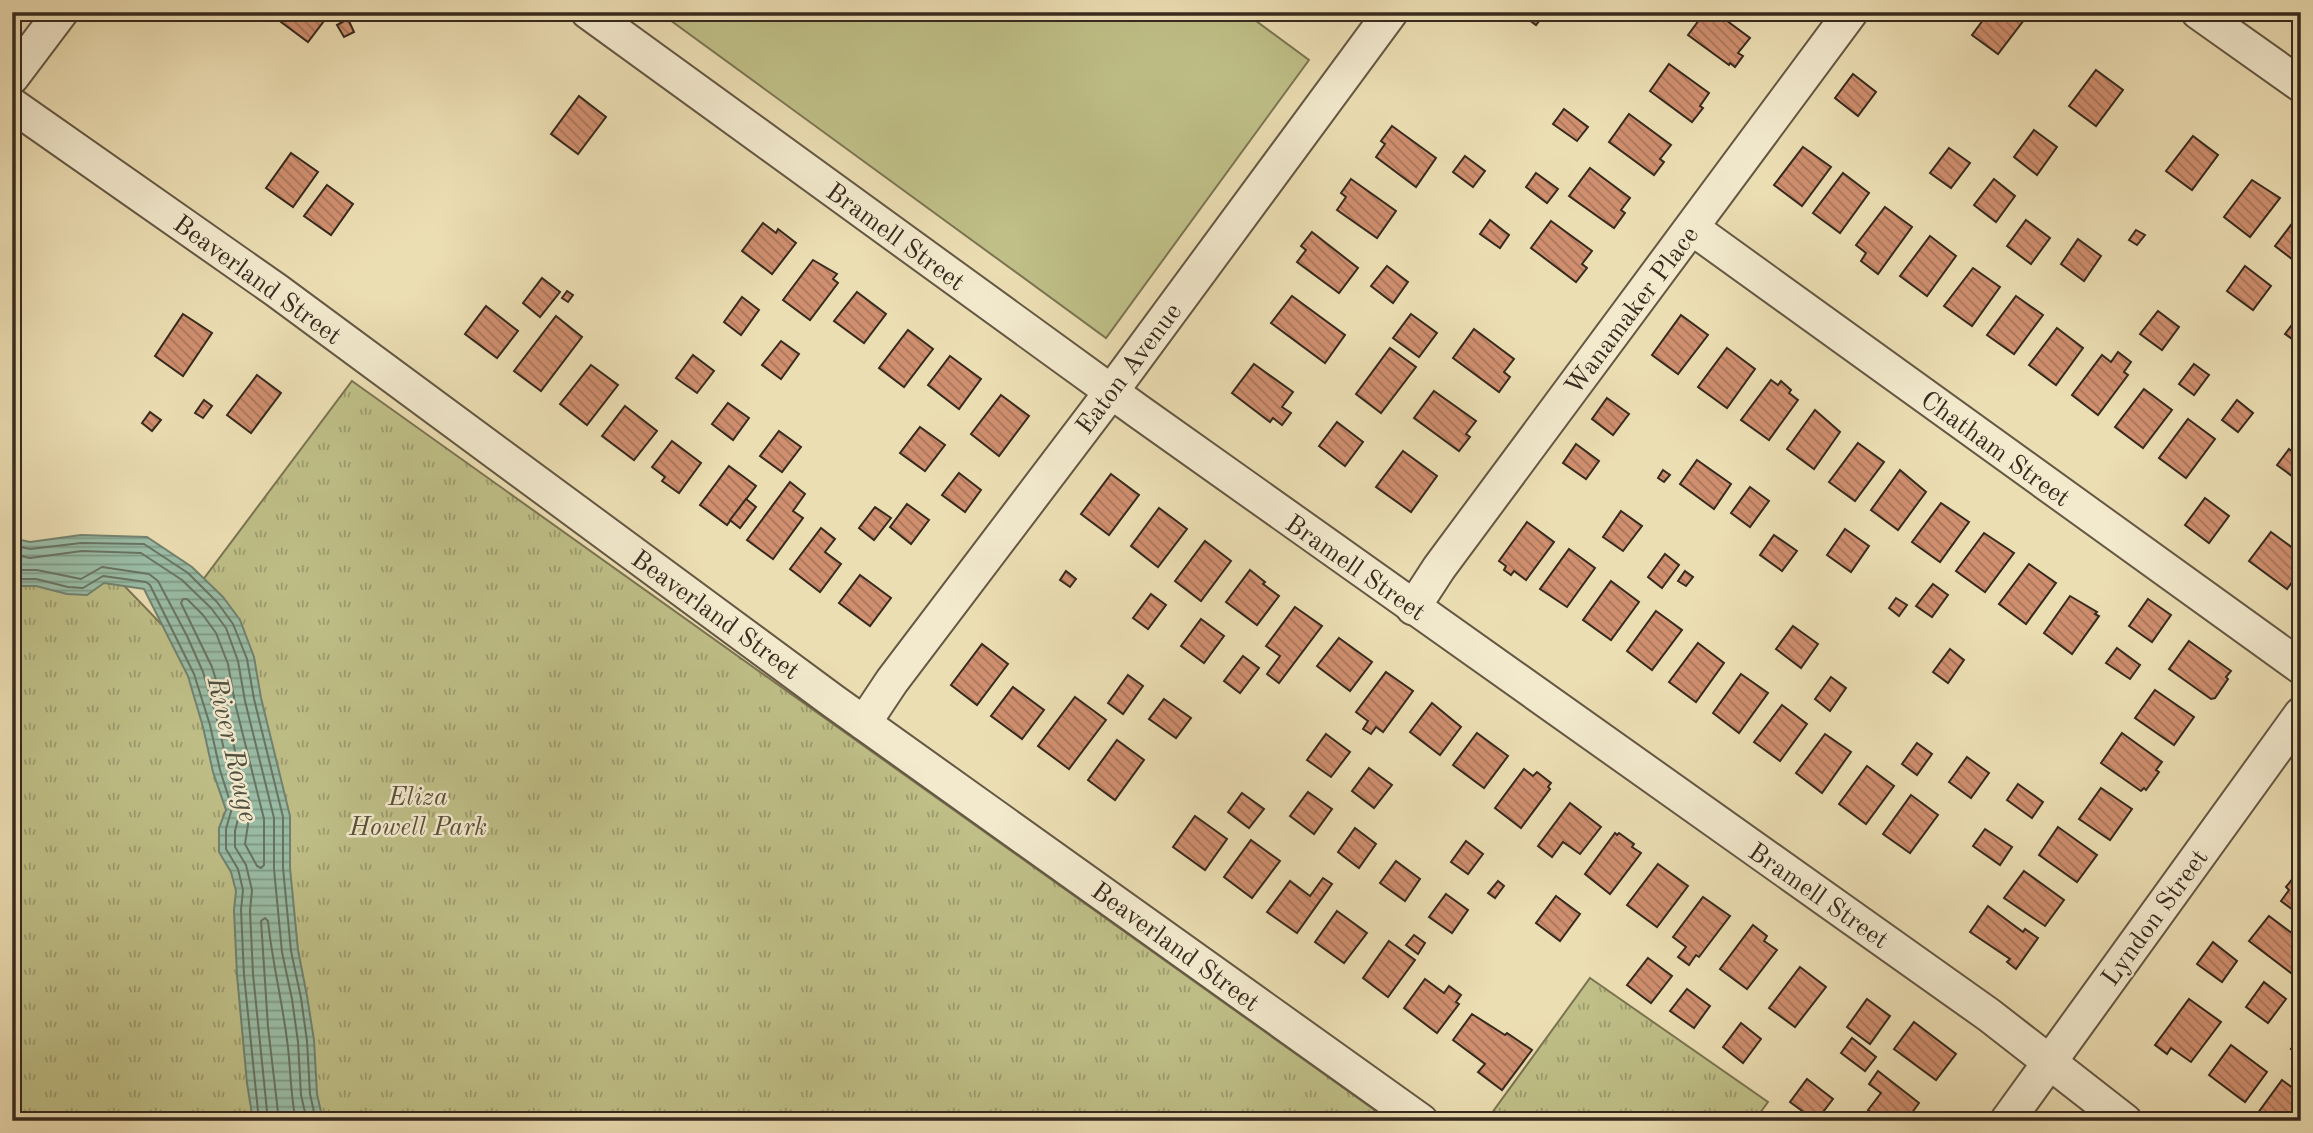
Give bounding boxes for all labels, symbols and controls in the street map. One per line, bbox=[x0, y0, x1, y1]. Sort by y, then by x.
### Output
street label: Bramell Street bbox=[821, 179, 969, 296]
street label: Beaverland Street bbox=[168, 211, 346, 350]
street label: Wanamaker Place bbox=[1561, 222, 1704, 400]
street label: Eaton Avenue bbox=[1072, 299, 1187, 440]
street label: Chatham Street bbox=[1915, 387, 2074, 512]
street label: Bramell Street bbox=[1280, 511, 1430, 626]
street label: Beaverland Street bbox=[626, 546, 804, 685]
water label: River Rouge bbox=[201, 673, 261, 825]
park label: Eliza Howell Park bbox=[348, 785, 487, 841]
street label: Bramell Street bbox=[1743, 839, 1893, 954]
street label: Lyndon Street bbox=[2098, 845, 2214, 991]
street label: Beaverland Street bbox=[1086, 878, 1264, 1017]

